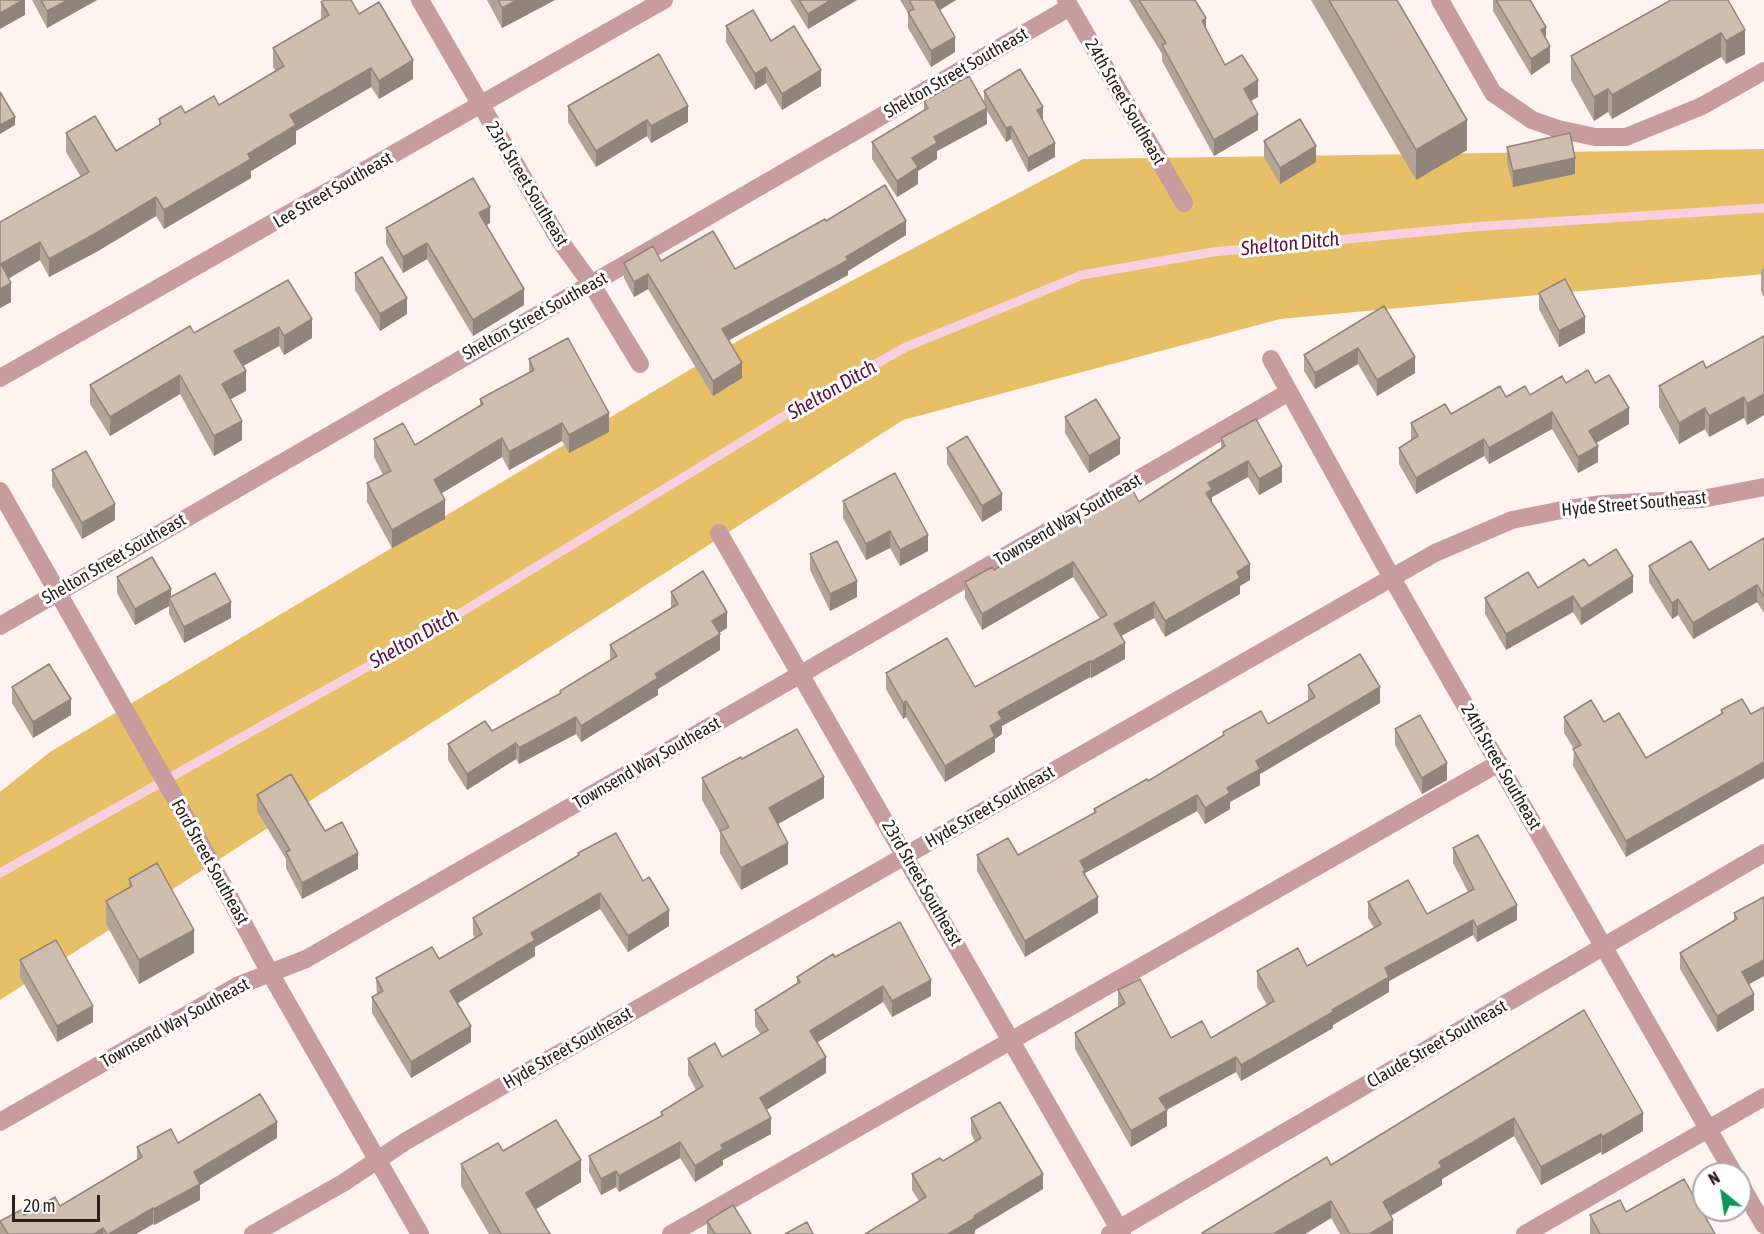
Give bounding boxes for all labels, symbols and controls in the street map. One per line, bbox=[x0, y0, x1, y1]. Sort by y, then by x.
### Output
street label: Shelton Street Southeast bbox=[880, 23, 1032, 123]
street label: 24th Street Southeast bbox=[1080, 35, 1170, 169]
street label: 23rd Street Southeast bbox=[481, 118, 573, 250]
street label: Lee Street Southeast bbox=[269, 147, 397, 233]
water label: Shelton Ditch bbox=[1240, 227, 1340, 261]
street label: Shelton Street Southeast bbox=[459, 267, 611, 365]
water label: Shelton Ditch bbox=[783, 355, 881, 425]
street label: Townsend Way Southeast bbox=[991, 469, 1145, 571]
street label: Hyde Street Southeast bbox=[1561, 487, 1707, 521]
street label: Shelton Street Southeast bbox=[38, 509, 190, 609]
water label: Shelton Ditch bbox=[365, 604, 463, 674]
street label: 24th Street Southeast bbox=[1456, 700, 1546, 834]
street label: Townsend Way Southeast bbox=[570, 712, 724, 814]
street label: Hyde Street Southeast bbox=[922, 761, 1058, 853]
street label: Ford Street Southeast bbox=[167, 795, 253, 929]
street label: 23rd Street Southeast bbox=[877, 816, 967, 950]
street label: Townsend Way Southeast bbox=[97, 973, 253, 1073]
street label: Claude Street Southeast bbox=[1363, 995, 1511, 1093]
street label: Hyde Street Southeast bbox=[500, 1002, 636, 1094]
north arrow bbox=[1692, 1162, 1752, 1222]
text: N bbox=[1705, 1168, 1723, 1188]
scale bar bbox=[15, 1183, 104, 1221]
text: 20 m bbox=[23, 1195, 55, 1216]

